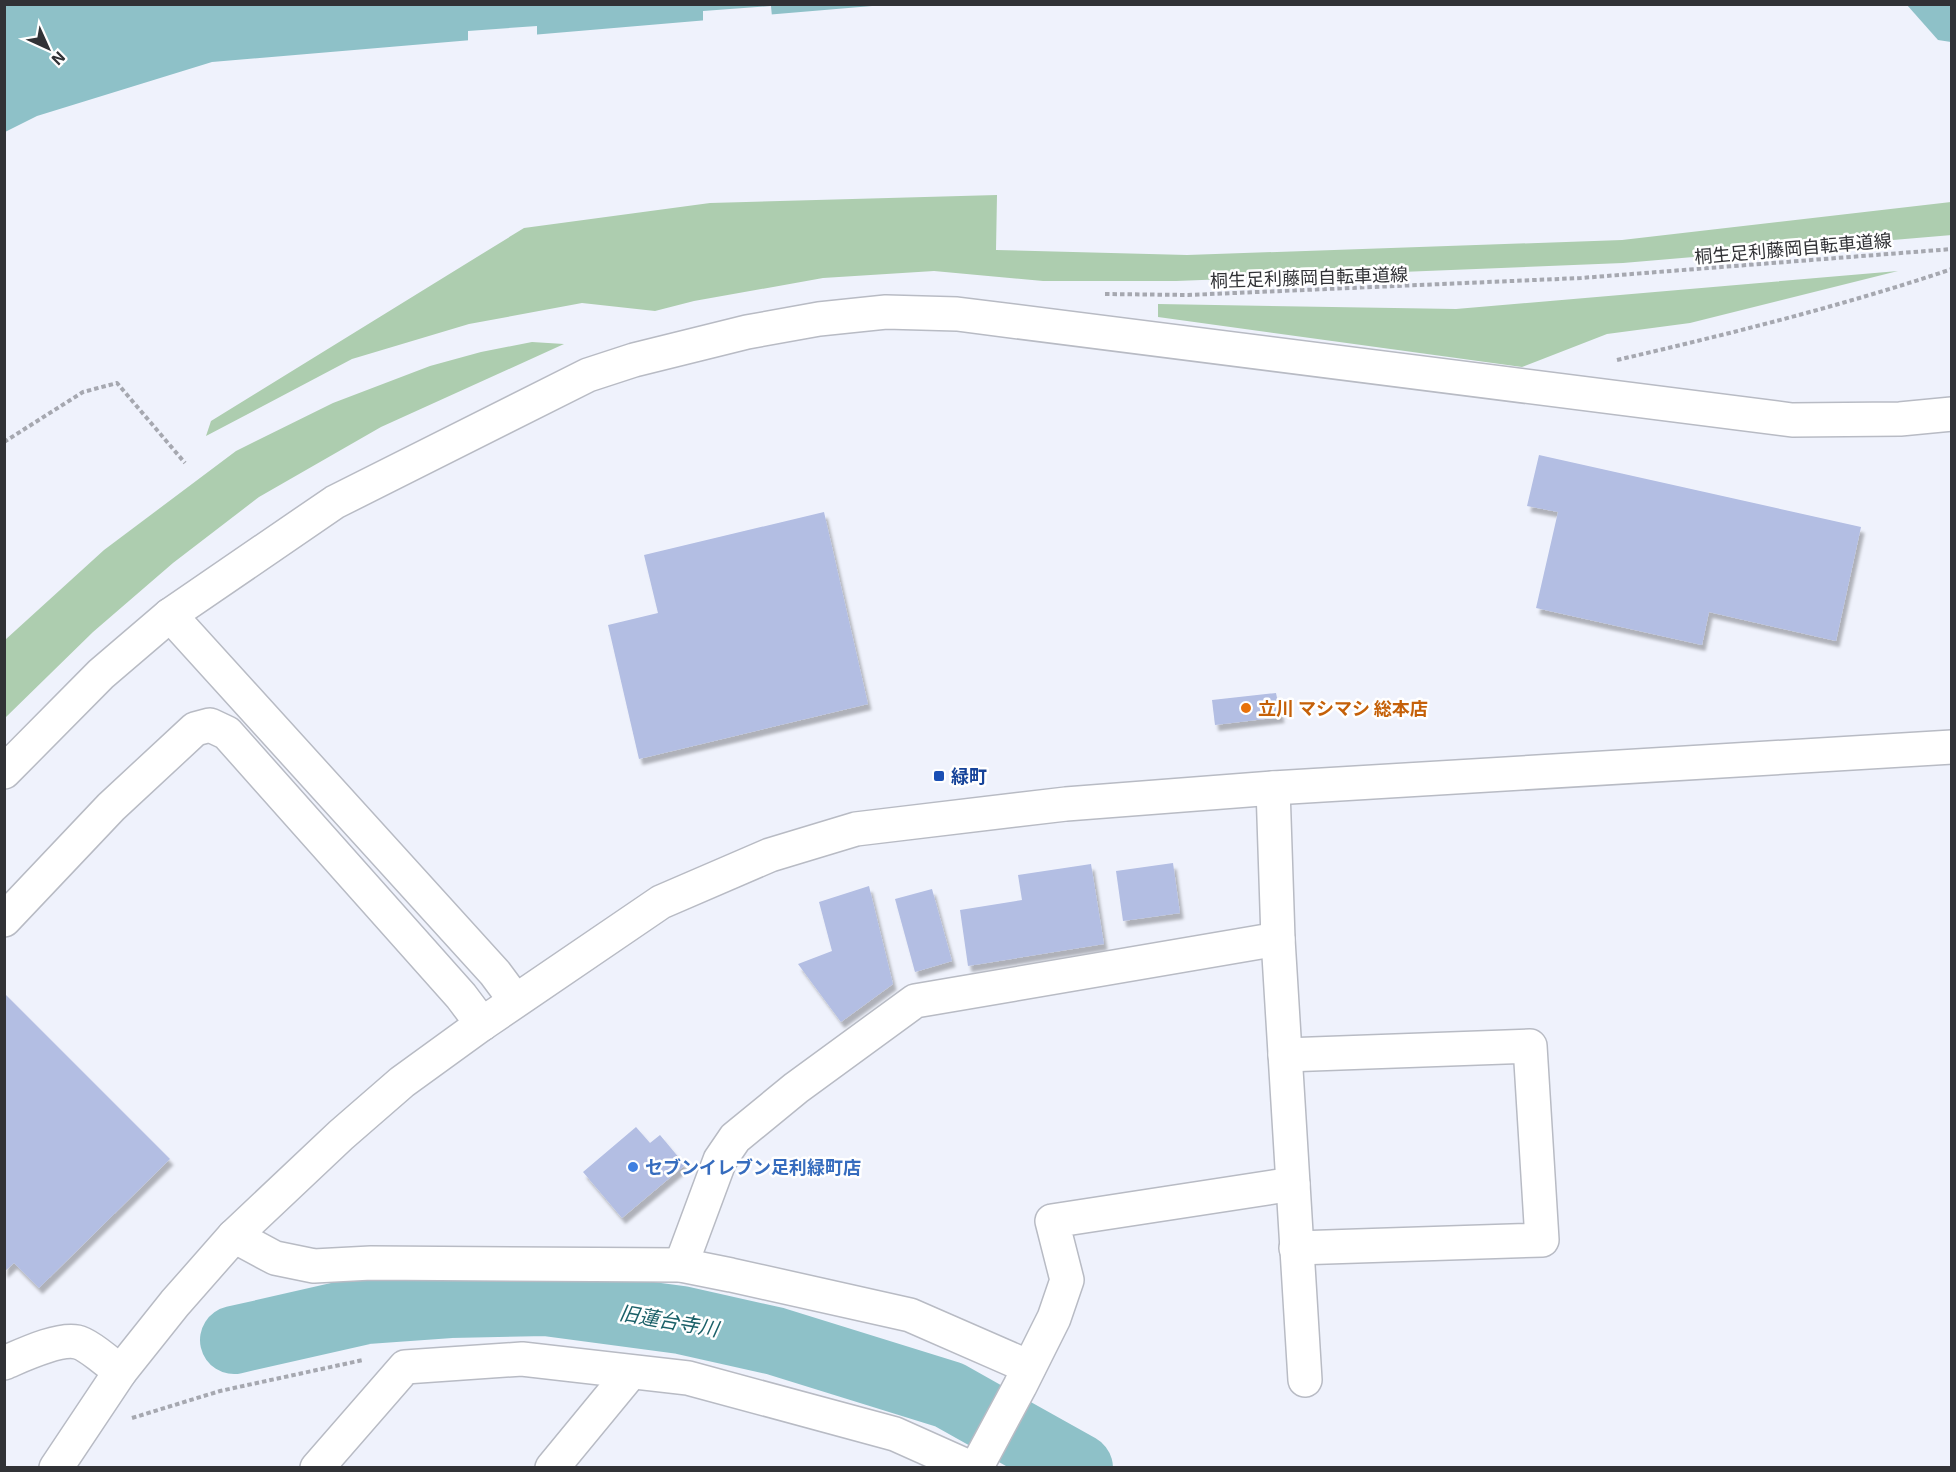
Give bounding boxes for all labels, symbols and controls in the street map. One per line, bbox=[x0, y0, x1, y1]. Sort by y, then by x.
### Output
north arrow bbox=[18, 18, 78, 78]
text: N bbox=[48, 48, 70, 70]
street label: 桐生足利藤岡自転車道線 bbox=[1693, 228, 1893, 268]
street label: 桐生足利藤岡自転車道線 bbox=[1210, 263, 1408, 291]
place label: 立川 マシマシ 総本店 bbox=[1258, 697, 1428, 719]
marker: 立川 マシマシ 総本店 bbox=[1239, 701, 1253, 715]
place label: 緑町 bbox=[951, 765, 987, 787]
marker: 緑町 bbox=[932, 769, 946, 783]
place label: セブンイレブン足利緑町店 bbox=[645, 1156, 861, 1178]
marker: セブンイレブン足利緑町店 bbox=[626, 1160, 640, 1174]
water label: 旧蓮台寺川 bbox=[618, 1299, 722, 1341]

